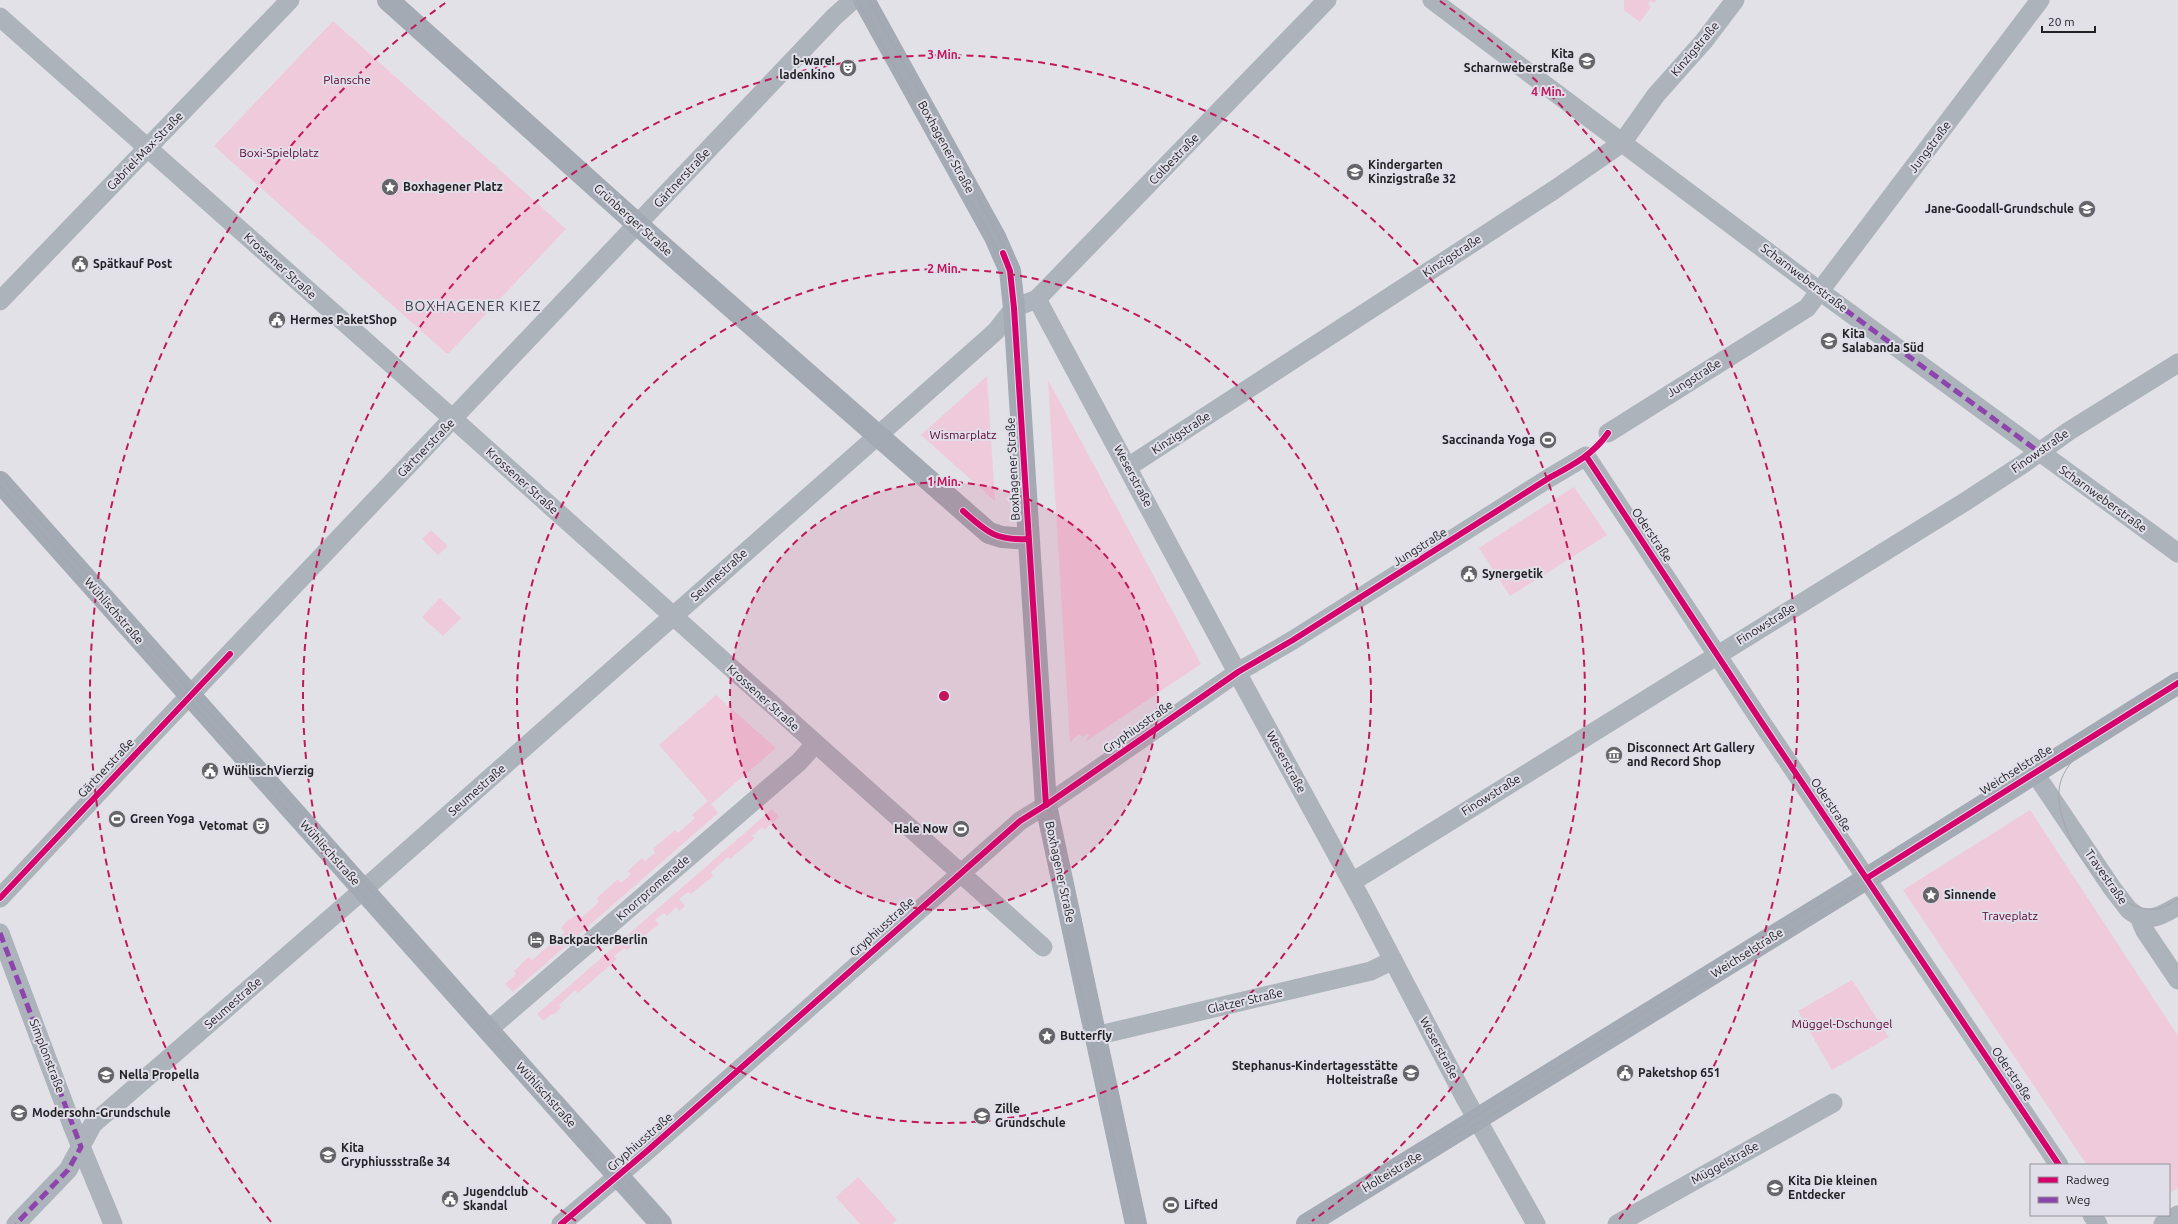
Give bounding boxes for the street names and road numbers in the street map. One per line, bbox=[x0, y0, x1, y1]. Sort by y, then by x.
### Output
street label: Kinzigstraße bbox=[1668, 19, 1721, 79]
street label: Boxhagener Straße bbox=[916, 98, 977, 195]
street label: Gabriel-Max-Straße bbox=[104, 109, 185, 192]
street label: Jungstraße bbox=[1906, 118, 1953, 175]
street label: Colbestraße bbox=[1146, 131, 1201, 187]
street label: Gärtnerstraße bbox=[651, 145, 712, 210]
street label: Grünberger Straße bbox=[592, 181, 675, 258]
street label: Krossener Straße bbox=[242, 230, 319, 301]
street label: Kinzigstraße bbox=[1420, 232, 1483, 279]
street label: Scharnweberstraße bbox=[1759, 241, 1850, 314]
street label: Jungstraße bbox=[1664, 356, 1723, 399]
street label: Kinzigstraße bbox=[1149, 409, 1212, 456]
street label: Gärtnerstraße bbox=[395, 416, 457, 479]
street label: Boxhagener Straße bbox=[1003, 417, 1022, 521]
street label: Finowstraße bbox=[2009, 426, 2071, 475]
street label: Weserstraße bbox=[1112, 443, 1155, 509]
street label: Krossener Straße bbox=[484, 445, 561, 516]
street label: Scharnweberstraße bbox=[2057, 463, 2150, 535]
street label: Oderstraße bbox=[1630, 505, 1675, 564]
street label: Jungstraße bbox=[1390, 525, 1449, 568]
street label: Seumestraße bbox=[688, 546, 749, 603]
street label: Wühlischstraße bbox=[82, 575, 146, 646]
street label: Finowstraße bbox=[1734, 600, 1798, 647]
street label: Krossener Straße bbox=[725, 662, 802, 733]
street label: Gryphiusstraße bbox=[1100, 698, 1175, 755]
street label: Weserstraße bbox=[1264, 729, 1309, 795]
street label: Gärtnerstraße bbox=[75, 735, 136, 800]
street label: Weichselstraße bbox=[1977, 742, 2054, 797]
street label: Seumestraße bbox=[446, 761, 508, 818]
street label: Finowstraße bbox=[1459, 771, 1523, 818]
street label: Oderstraße bbox=[1809, 775, 1854, 834]
street label: Wühlischstraße bbox=[298, 818, 363, 888]
street label: Boxhagener Straße bbox=[1043, 820, 1078, 924]
street label: Travestraße bbox=[2083, 847, 2130, 907]
street label: Knorrpromenade bbox=[614, 852, 692, 923]
street label: Gryphiusstraße bbox=[847, 894, 916, 959]
street label: Weichselstraße bbox=[1708, 925, 1785, 980]
street label: Seumestraße bbox=[202, 974, 264, 1031]
street label: Glatzer Straße bbox=[1206, 986, 1284, 1015]
street label: Weserstraße bbox=[1418, 1015, 1461, 1081]
street label: Simplonstraße bbox=[27, 1017, 68, 1095]
street label: Oderstraße bbox=[1990, 1044, 2035, 1103]
street label: Wühlischstraße bbox=[514, 1060, 579, 1130]
street label: Gryphiusstraße bbox=[605, 1110, 675, 1173]
street label: Müggelstraße bbox=[1689, 1139, 1761, 1187]
street label: Holteistraße bbox=[1360, 1149, 1424, 1194]

